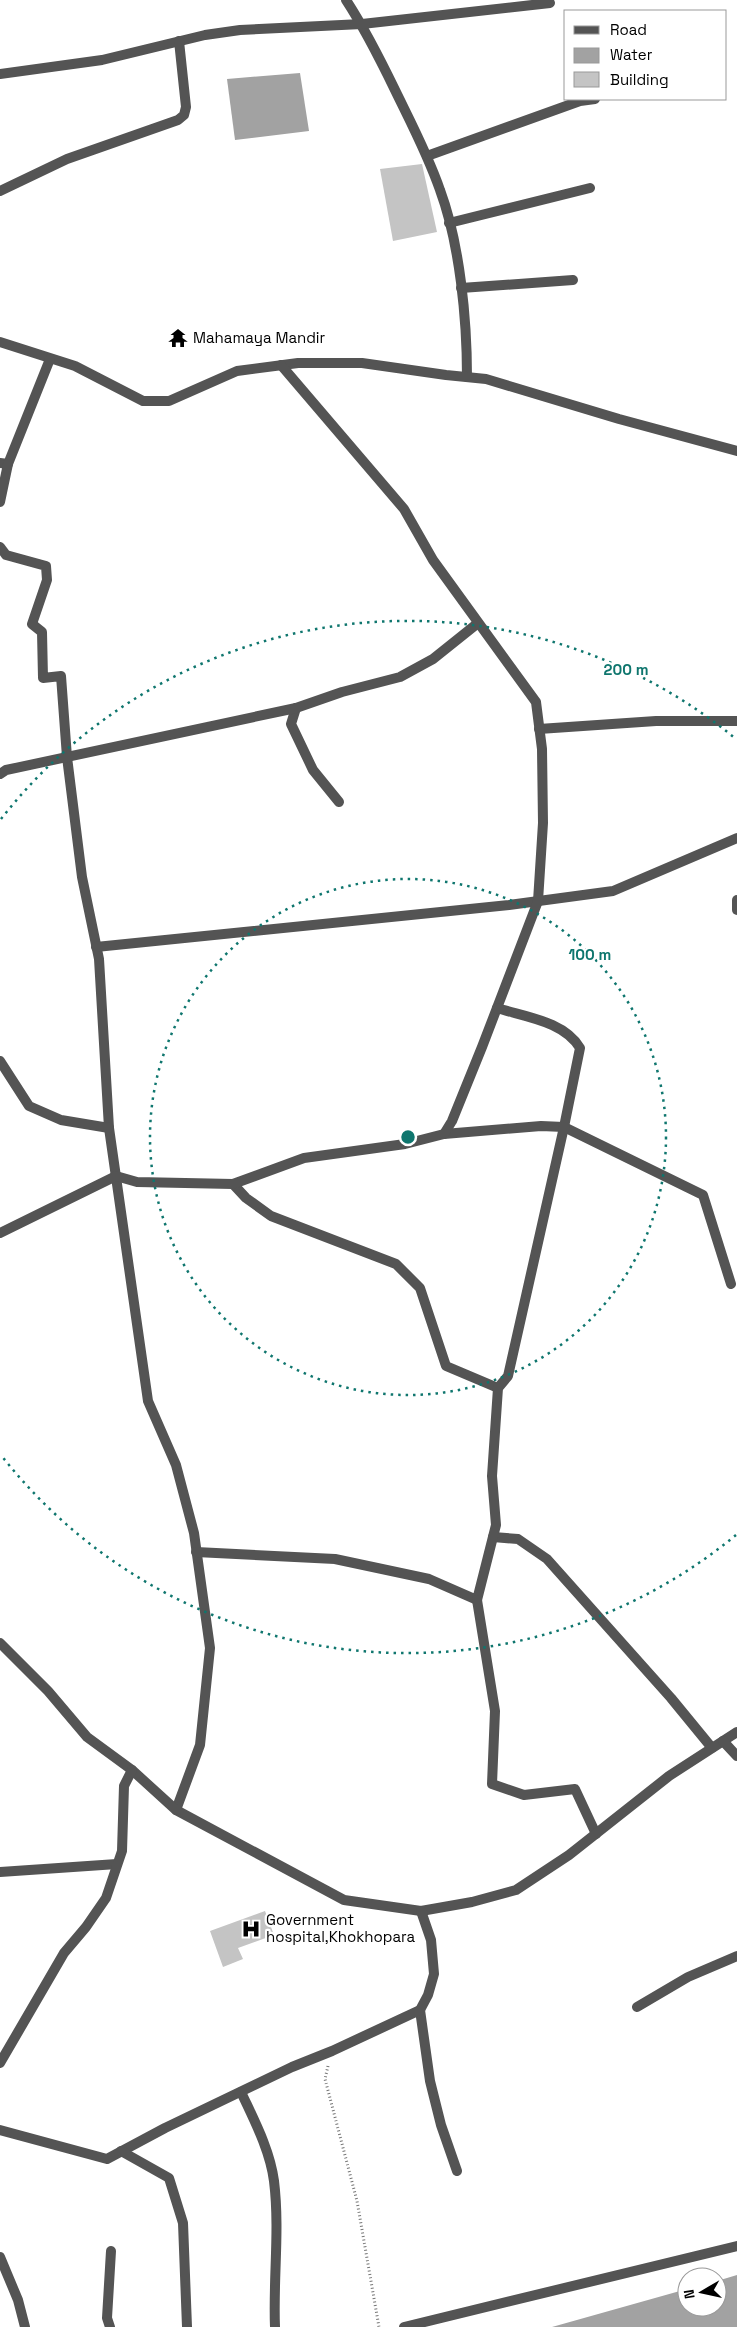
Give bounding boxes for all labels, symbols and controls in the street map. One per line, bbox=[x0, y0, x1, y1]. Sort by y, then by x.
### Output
legend bbox=[564, 10, 727, 100]
text: Road bbox=[610, 20, 647, 39]
text: Water bbox=[610, 45, 653, 64]
text: Building bbox=[610, 70, 669, 89]
temple icon: Mahamaya Mandir bbox=[167, 327, 189, 349]
place label: Mahamaya Mandir bbox=[193, 328, 326, 347]
text: 200 m bbox=[604, 660, 648, 679]
text: 100 m bbox=[569, 945, 611, 964]
centre of rings bbox=[399, 1128, 417, 1146]
place label: Government hospital,Khokhopara bbox=[266, 1910, 415, 1946]
hospital icon: Government hospital,Khokhopara bbox=[240, 1918, 262, 1940]
north arrow bbox=[677, 2267, 727, 2317]
text: N bbox=[680, 2288, 699, 2300]

